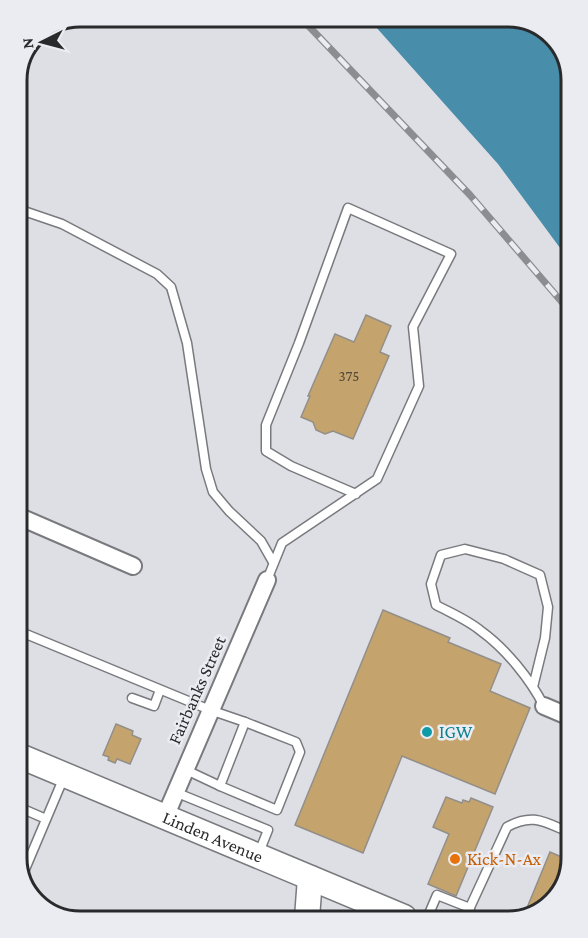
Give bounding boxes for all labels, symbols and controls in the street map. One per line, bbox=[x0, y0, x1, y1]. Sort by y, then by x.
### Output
north arrow bbox=[12, 12, 72, 72]
text: N bbox=[19, 37, 37, 50]
house number: 375 bbox=[339, 368, 359, 384]
street label: Fairbanks Street bbox=[164, 632, 230, 747]
place label: IGW bbox=[439, 722, 473, 742]
marker: IGW bbox=[420, 725, 434, 739]
street label: Linden Avenue bbox=[160, 807, 266, 867]
place label: Kick-N-Ax bbox=[467, 849, 542, 869]
marker: Kick-N-Ax bbox=[448, 852, 462, 866]

